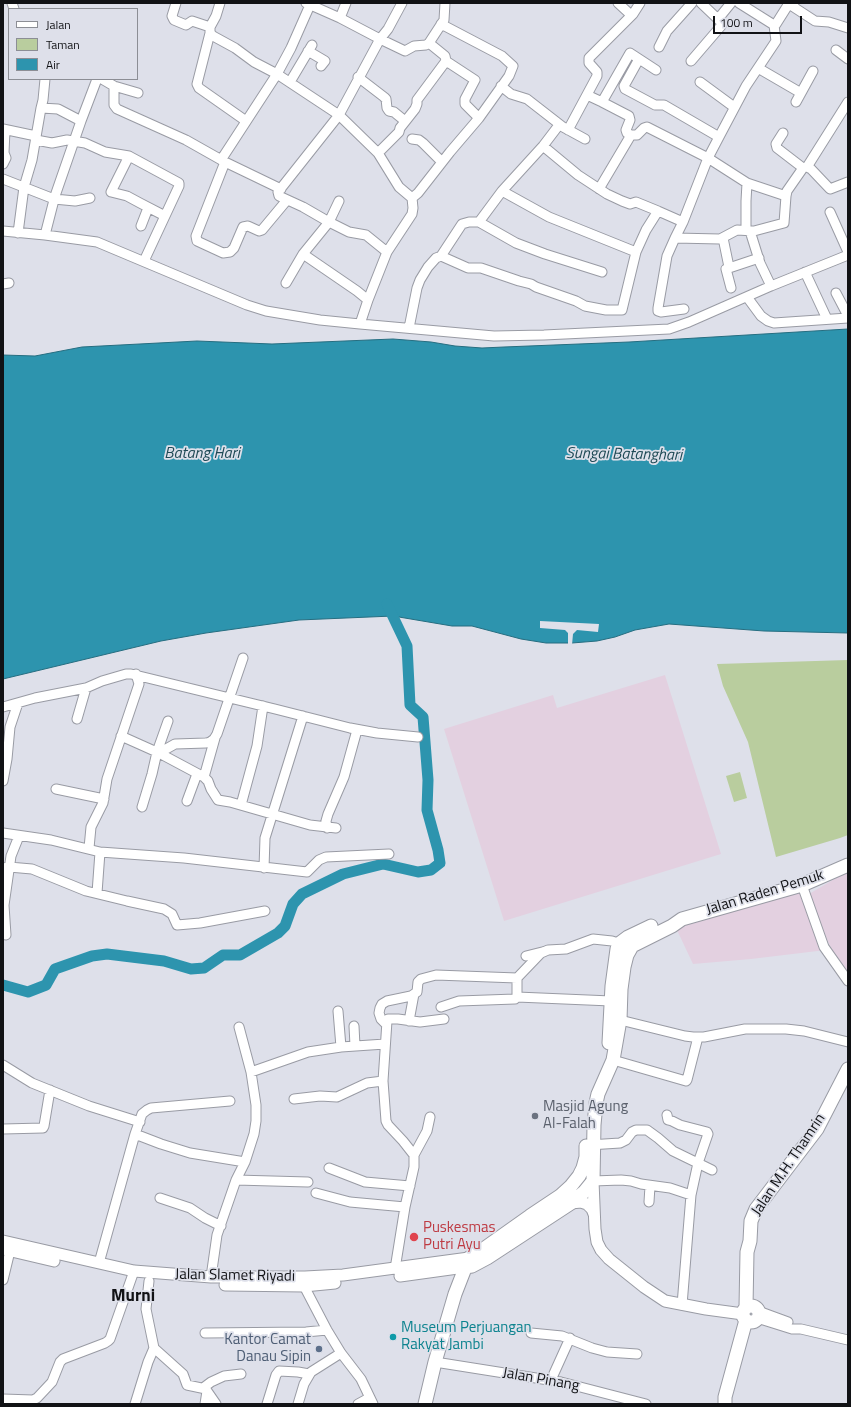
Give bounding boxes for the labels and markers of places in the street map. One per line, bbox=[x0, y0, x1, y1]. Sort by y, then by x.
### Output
place label: Masjid Agung Al-Falah bbox=[543, 1098, 628, 1133]
marker: Masjid Agung Al-Falah bbox=[530, 1111, 540, 1121]
place label: Puskesmas Putri Ayu bbox=[423, 1219, 495, 1254]
marker: Puskesmas Putri Ayu bbox=[408, 1231, 420, 1243]
place label: Museum Perjuangan Rakyat Jambi bbox=[401, 1319, 532, 1354]
place label: Kantor Camat Danau Sipin bbox=[224, 1331, 311, 1366]
marker: Museum Perjuangan Rakyat Jambi bbox=[388, 1332, 398, 1342]
marker: Kantor Camat Danau Sipin bbox=[314, 1344, 324, 1354]

